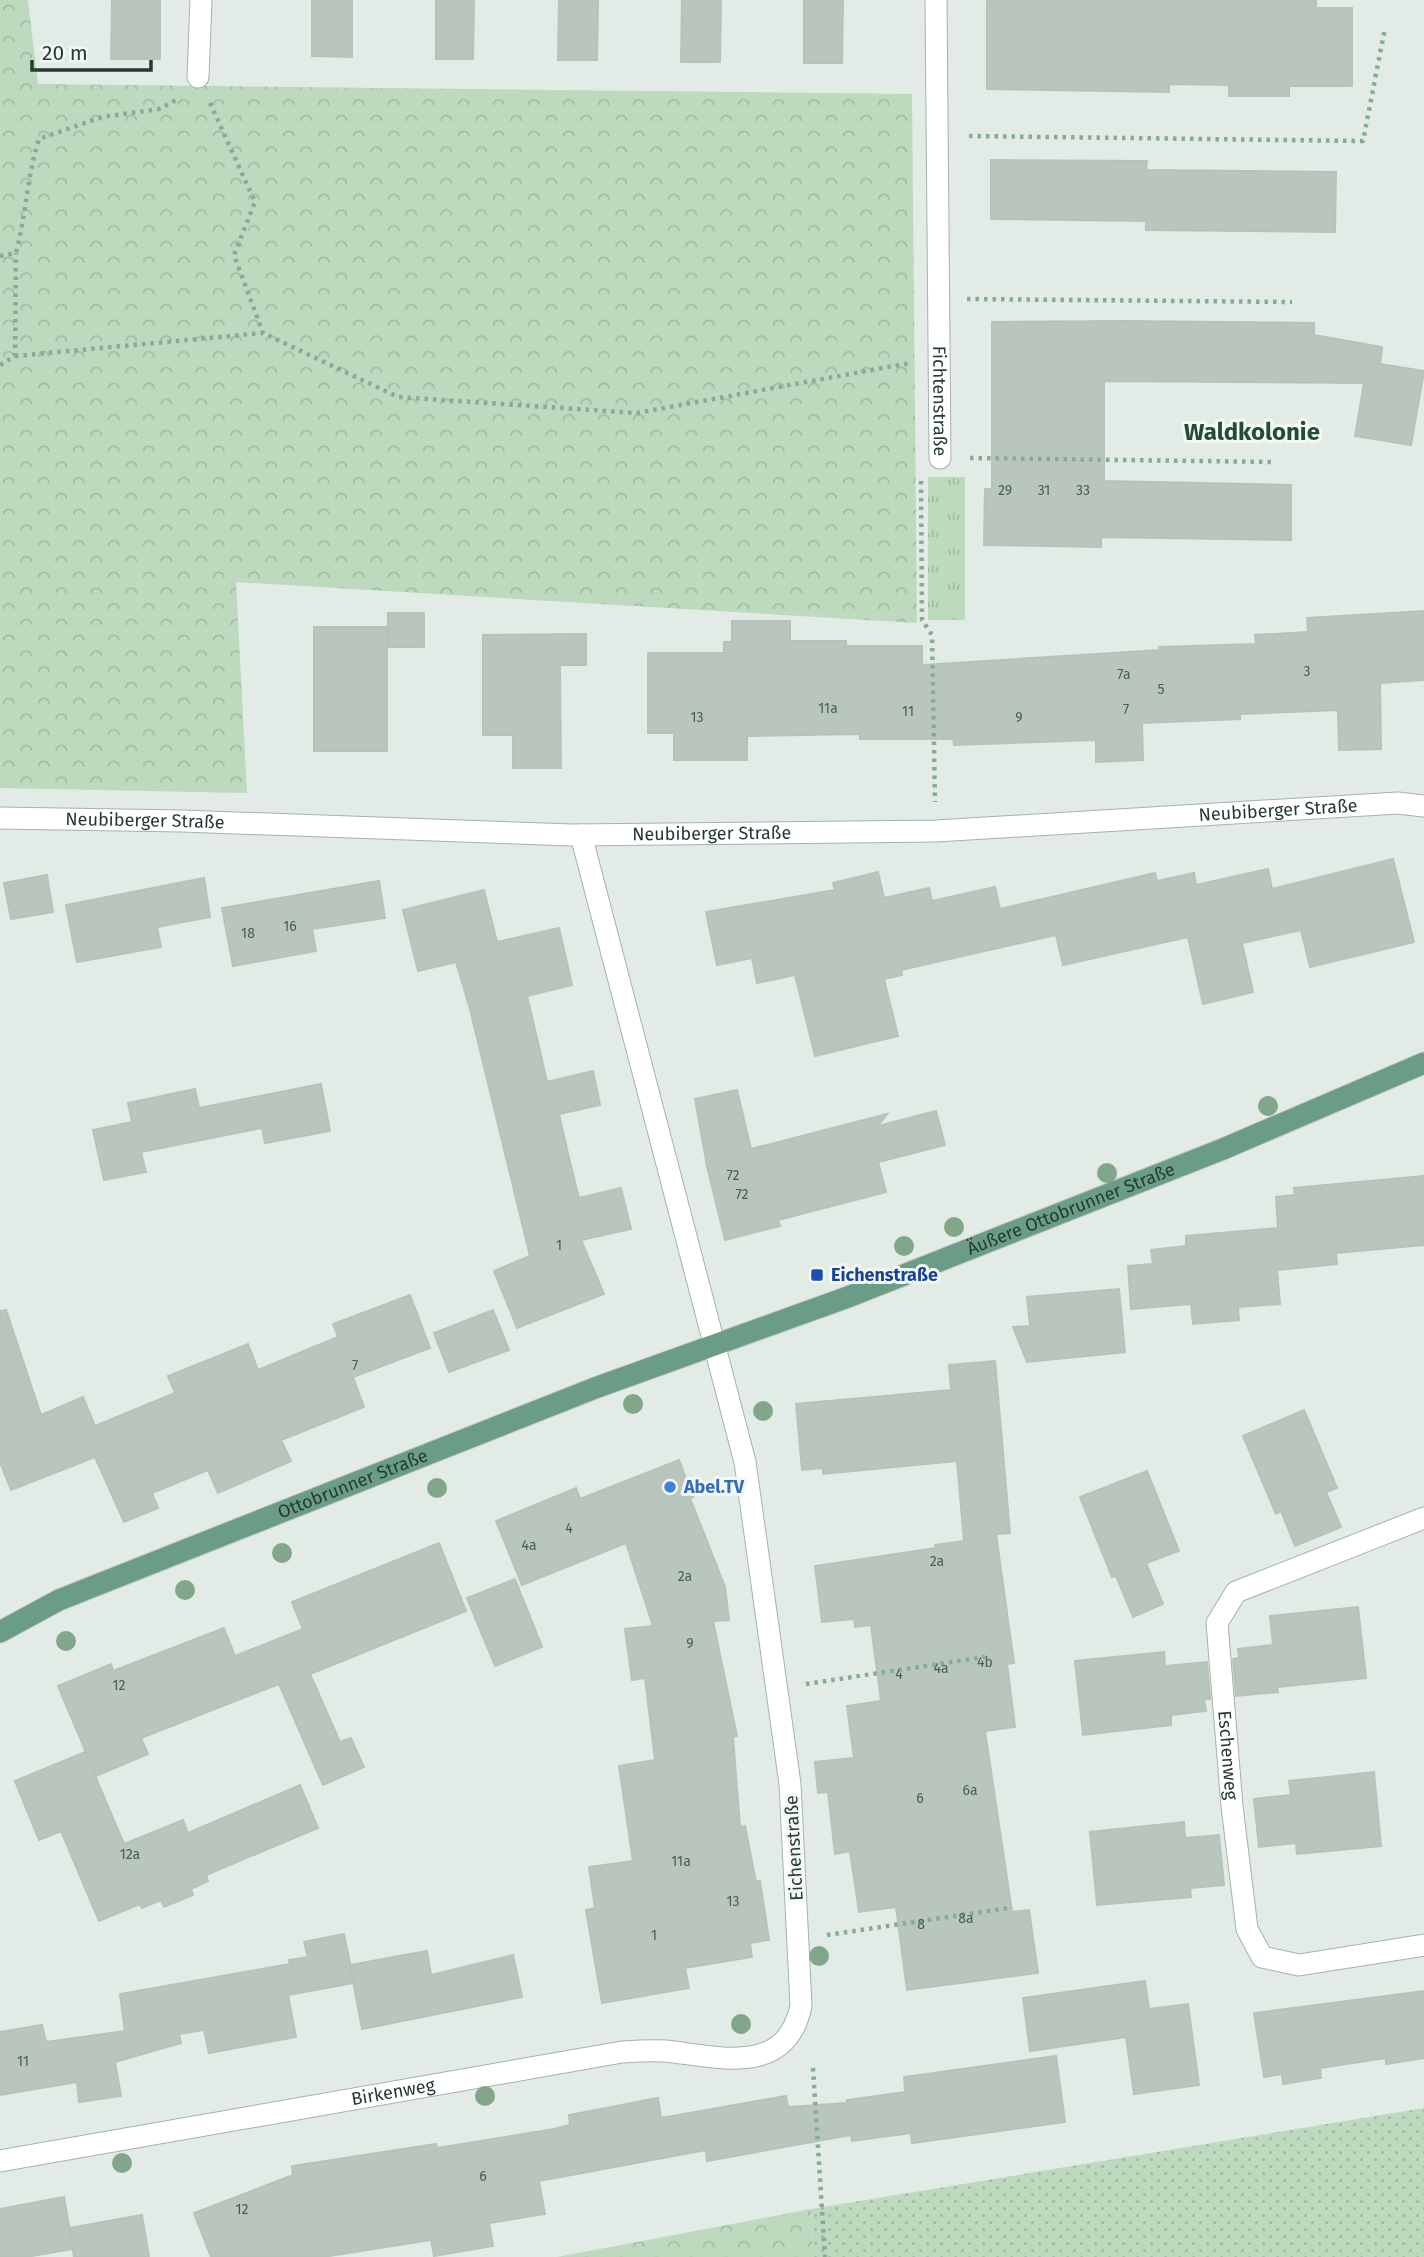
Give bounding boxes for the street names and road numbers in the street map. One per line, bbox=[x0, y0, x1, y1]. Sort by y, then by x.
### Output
street label: Fichtenstraße bbox=[928, 346, 951, 456]
street label: Neubiberger Straße bbox=[1198, 794, 1358, 826]
street label: Neubiberger Straße bbox=[65, 808, 225, 834]
street label: Neubiberger Straße bbox=[632, 822, 791, 845]
street label: Äußere Ottobrunner Straße bbox=[964, 1158, 1178, 1260]
street label: Ottobrunner Straße bbox=[275, 1444, 431, 1523]
street label: Eschenweg bbox=[1213, 1710, 1243, 1801]
street label: Eichenstraße bbox=[780, 1795, 808, 1901]
street label: Birkenweg bbox=[349, 2074, 437, 2110]

